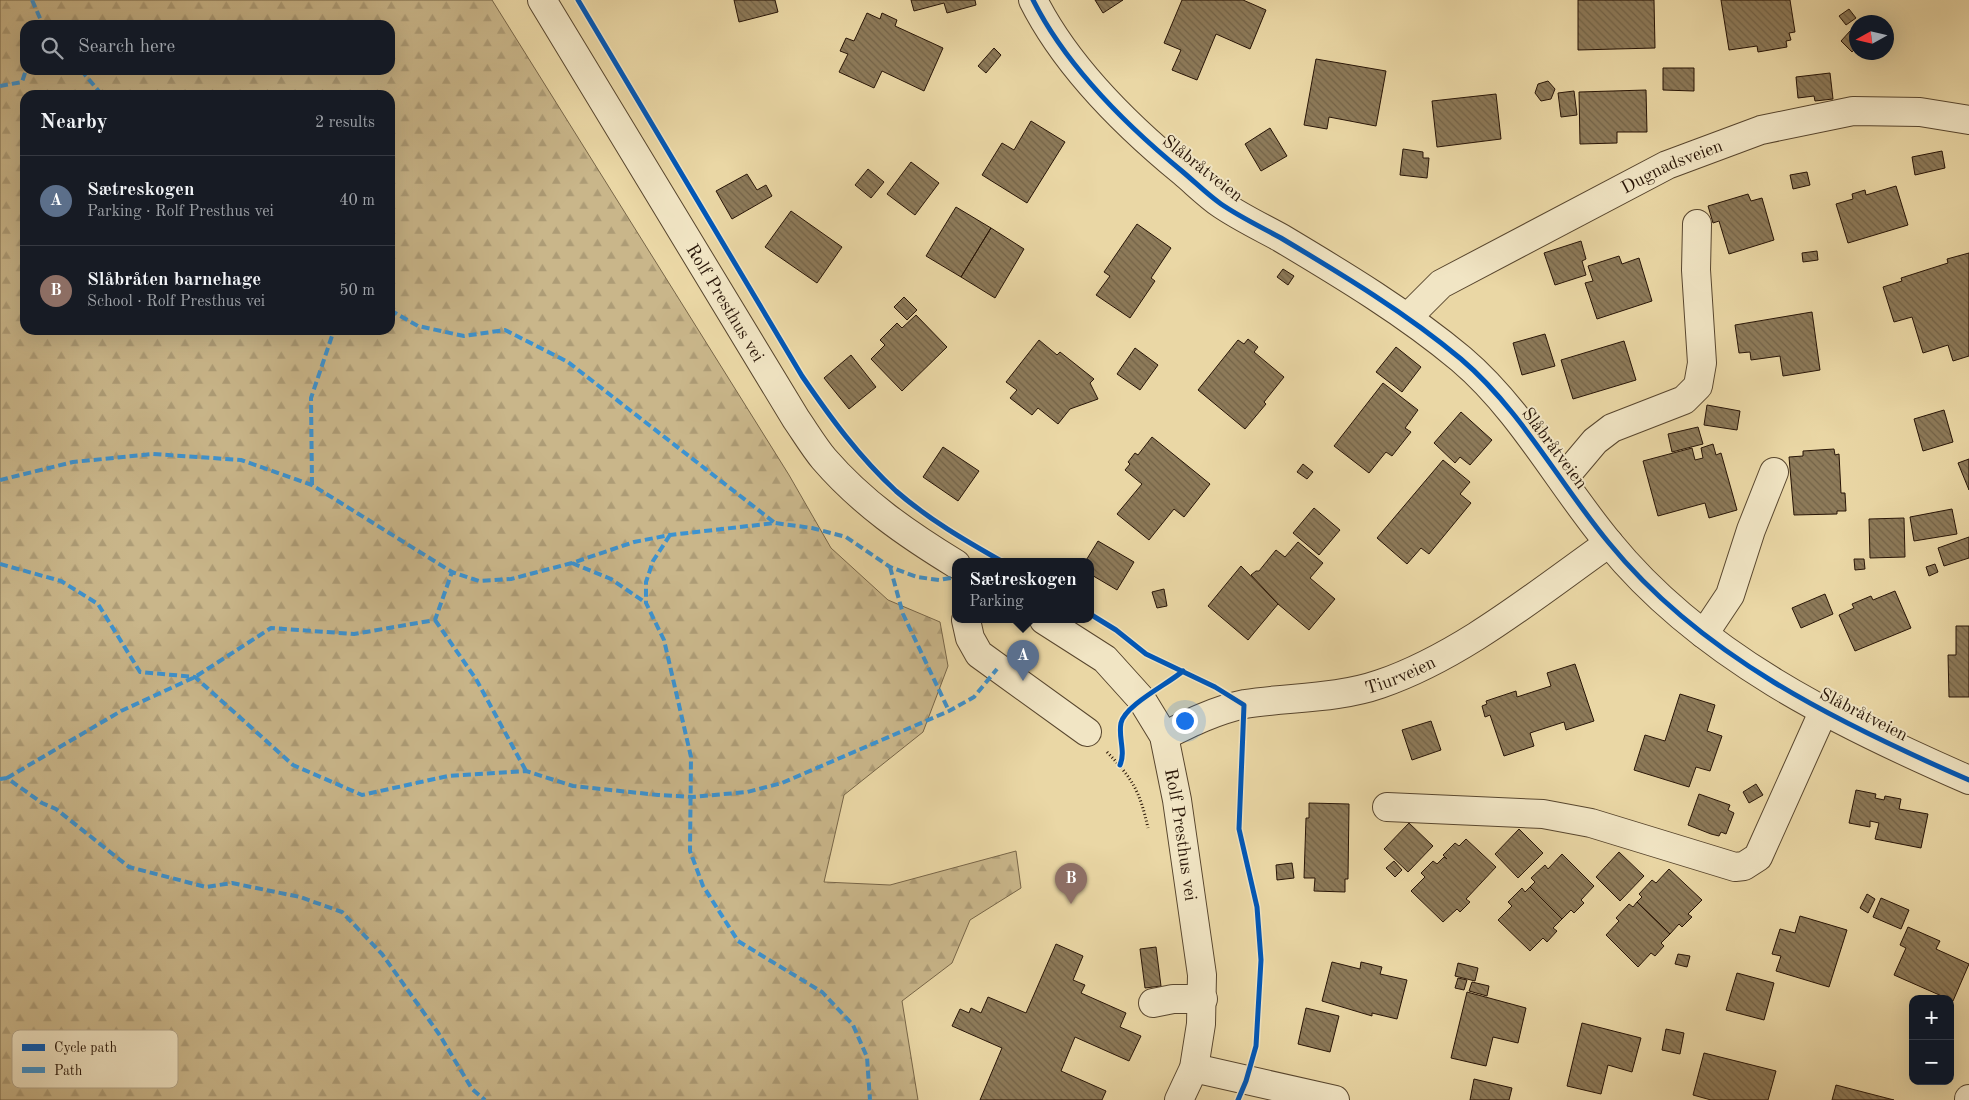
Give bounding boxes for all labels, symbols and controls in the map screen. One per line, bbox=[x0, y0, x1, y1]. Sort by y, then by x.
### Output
north arrow bbox=[1849, 15, 1894, 60]
search box bbox=[20, 20, 395, 75]
icon: search bbox=[38, 34, 66, 62]
text: Search here bbox=[78, 38, 175, 57]
text: Nearby bbox=[40, 112, 108, 133]
text: 2 results bbox=[315, 115, 375, 131]
street label: Slåbråtveien bbox=[1159, 132, 1246, 206]
street label: Dugnadsveien bbox=[1618, 137, 1726, 197]
text: Sætreskogen bbox=[87, 181, 195, 200]
text: A bbox=[50, 193, 62, 209]
text: 40 m bbox=[339, 193, 375, 209]
text: Parking · Rolf Presthus vei bbox=[87, 204, 274, 220]
street label: Rolf Presthus vei bbox=[682, 241, 767, 365]
text: Slåbråten barnehage bbox=[87, 271, 261, 290]
text: B bbox=[50, 283, 62, 299]
text: 50 m bbox=[339, 283, 375, 299]
text: School · Rolf Presthus vei bbox=[87, 294, 265, 310]
street label: Slåbråtveien bbox=[1518, 405, 1591, 493]
popup bbox=[952, 558, 1094, 623]
text: Sætreskogen bbox=[969, 571, 1077, 590]
text: Parking bbox=[969, 594, 1024, 610]
pin: A bbox=[1007, 640, 1039, 681]
street label: Tiurveien bbox=[1363, 653, 1439, 698]
street label: Slåbråtveien bbox=[1816, 685, 1911, 745]
your location bbox=[1172, 708, 1198, 734]
street label: Rolf Presthus vei bbox=[1161, 767, 1199, 902]
pin: B bbox=[1055, 863, 1087, 904]
map controls bbox=[1909, 995, 1954, 1085]
button: + bbox=[1909, 995, 1954, 1040]
legend bbox=[12, 1030, 178, 1088]
button: − bbox=[1909, 1040, 1954, 1085]
text: Cycle path bbox=[54, 1041, 117, 1055]
text: Path bbox=[54, 1064, 83, 1078]

